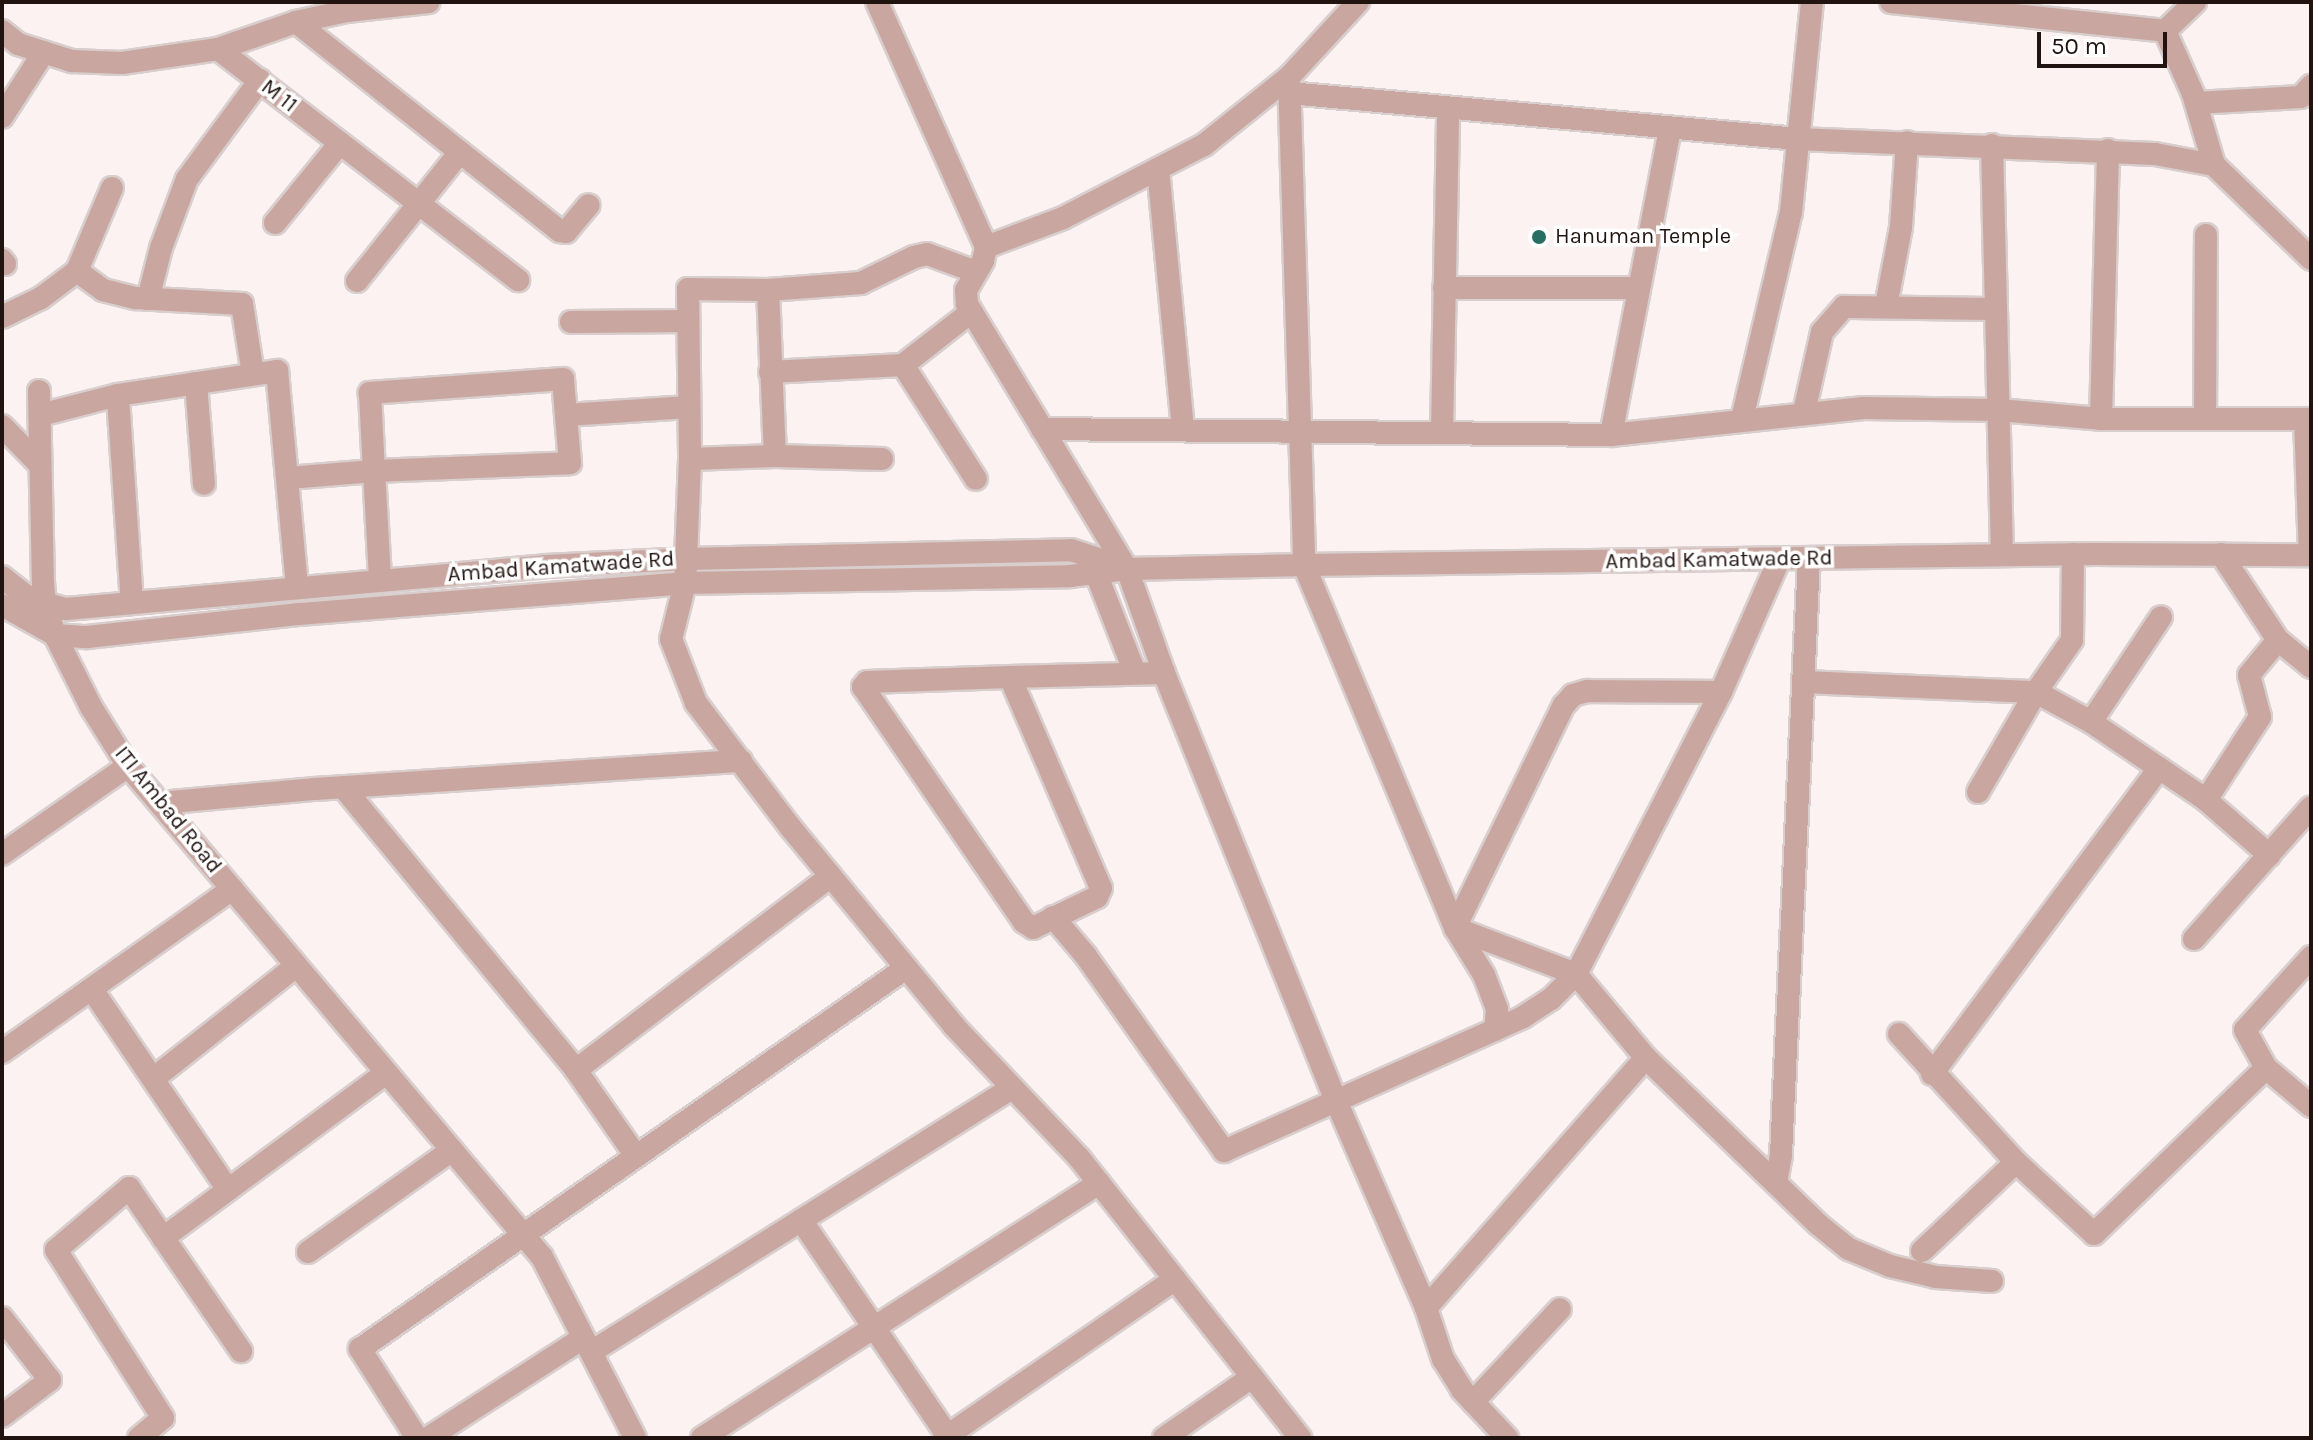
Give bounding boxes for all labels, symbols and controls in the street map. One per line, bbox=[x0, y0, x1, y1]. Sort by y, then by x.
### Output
scale bar bbox=[2041, 16, 2171, 66]
text: 50 m bbox=[2051, 32, 2107, 60]
street label: M 11 bbox=[256, 74, 302, 118]
place label: Hanuman Temple bbox=[1555, 224, 1731, 250]
marker: Hanuman Temple bbox=[1530, 228, 1548, 246]
street label: Ambad Kamatwade Rd bbox=[1605, 545, 1833, 575]
street label: Ambad Kamatwade Rd bbox=[447, 546, 675, 588]
street label: ITI Ambad Road bbox=[109, 741, 227, 879]

